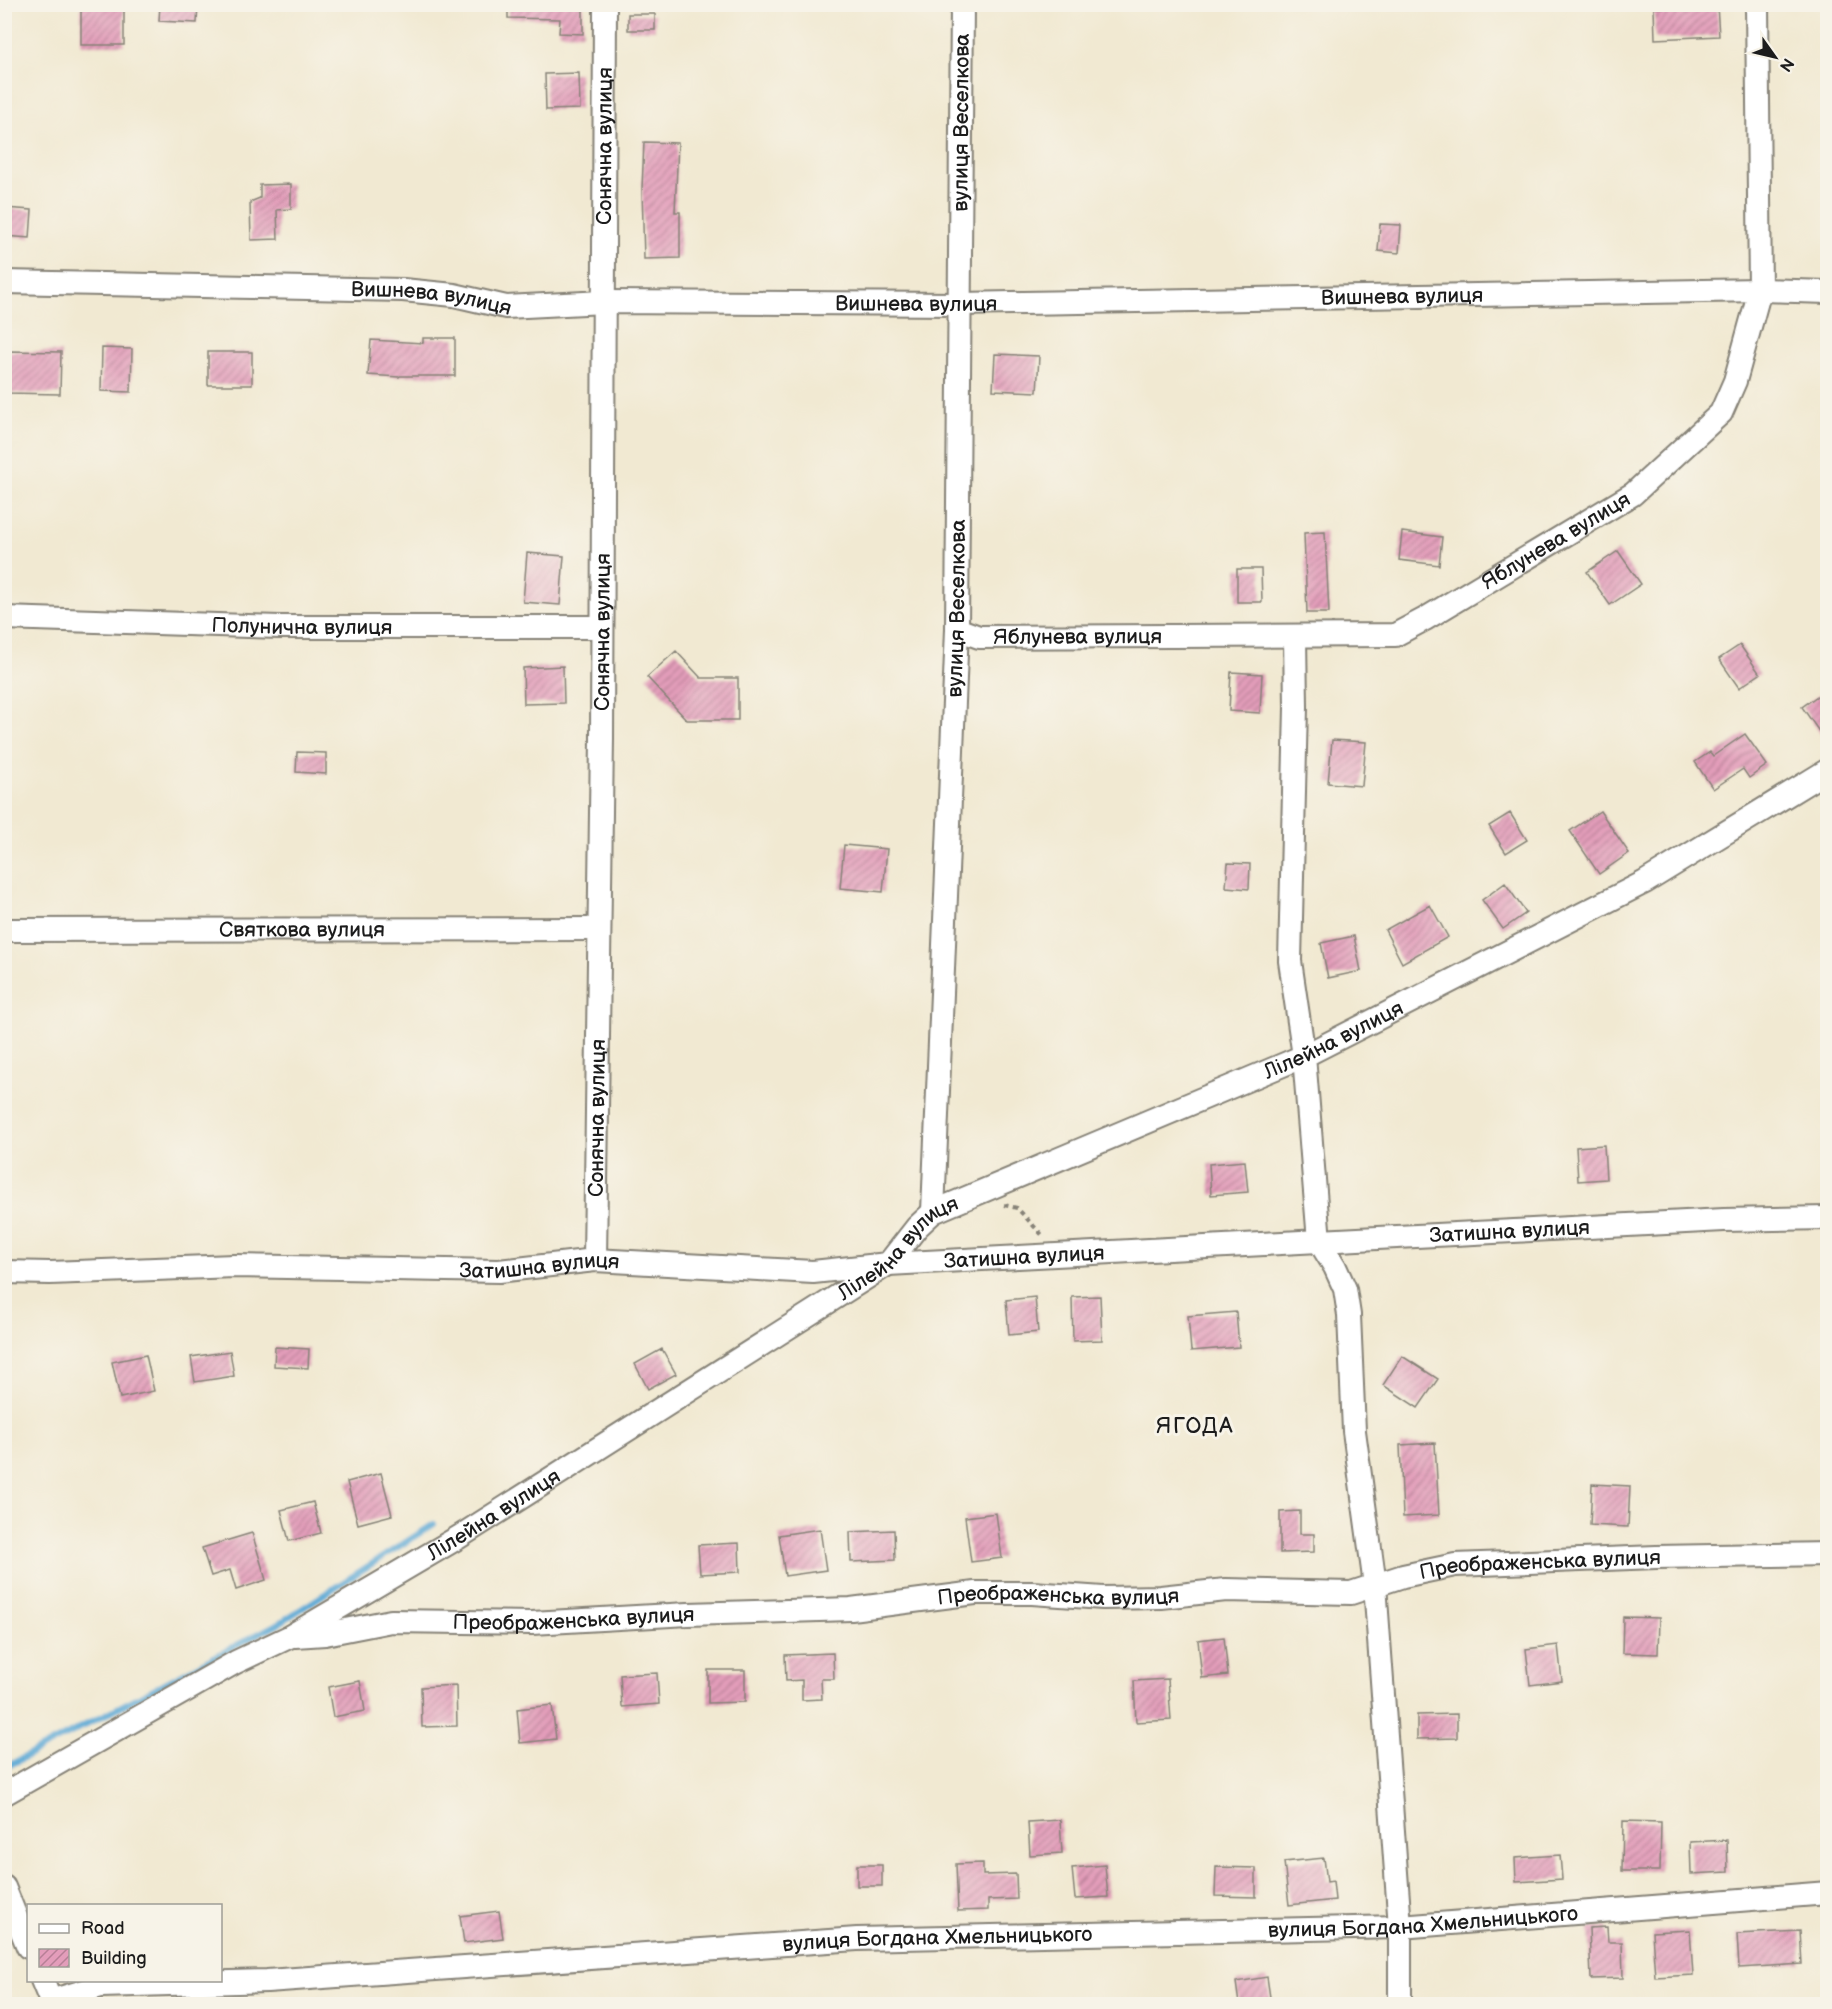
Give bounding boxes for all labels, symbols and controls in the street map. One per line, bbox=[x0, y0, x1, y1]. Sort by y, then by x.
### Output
north arrow bbox=[1745, 27, 1805, 87]
street label: вулиця Веселкова bbox=[948, 33, 974, 212]
text: N bbox=[1775, 54, 1797, 75]
street label: Сонячна вулиця bbox=[592, 67, 617, 225]
street label: Вишнева вулиця bbox=[351, 276, 514, 320]
street label: Вишнева вулиця bbox=[1321, 282, 1483, 310]
street label: Вишнева вулиця bbox=[835, 291, 998, 317]
street label: Яблунева вулиця bbox=[1477, 486, 1635, 595]
street label: вулиця Веселкова bbox=[942, 519, 970, 698]
street label: Сонячна вулиця bbox=[590, 553, 615, 711]
street label: Полунична вулиця bbox=[211, 612, 392, 640]
street label: Яблунева вулиця bbox=[993, 624, 1162, 649]
street label: Святкова вулиця bbox=[219, 917, 385, 942]
street label: Лілейна вулиця bbox=[1259, 995, 1407, 1085]
street label: Сонячна вулиця bbox=[583, 1039, 610, 1197]
street label: Лілейна вулиця bbox=[832, 1190, 962, 1306]
street label: Затишна вулиця bbox=[1429, 1214, 1590, 1248]
street label: Затишна вулиця bbox=[943, 1240, 1105, 1273]
street label: Затишна вулиця bbox=[459, 1248, 620, 1284]
district label: ЯГОДА bbox=[1156, 1413, 1234, 1440]
street label: Лілейна вулиця bbox=[422, 1463, 565, 1566]
street label: Преображенська вулиця bbox=[1417, 1544, 1661, 1585]
street label: Преображенська вулиця bbox=[936, 1580, 1180, 1611]
street label: Преображенська вулиця bbox=[452, 1601, 695, 1636]
street label: вулиця Богдана Хмельницького bbox=[1268, 1900, 1579, 1942]
legend bbox=[27, 1904, 222, 1982]
text: Road bbox=[81, 1918, 125, 1939]
street label: вулиця Богдана Хмельницького bbox=[781, 1921, 1093, 1957]
text: Building bbox=[81, 1948, 147, 1969]

